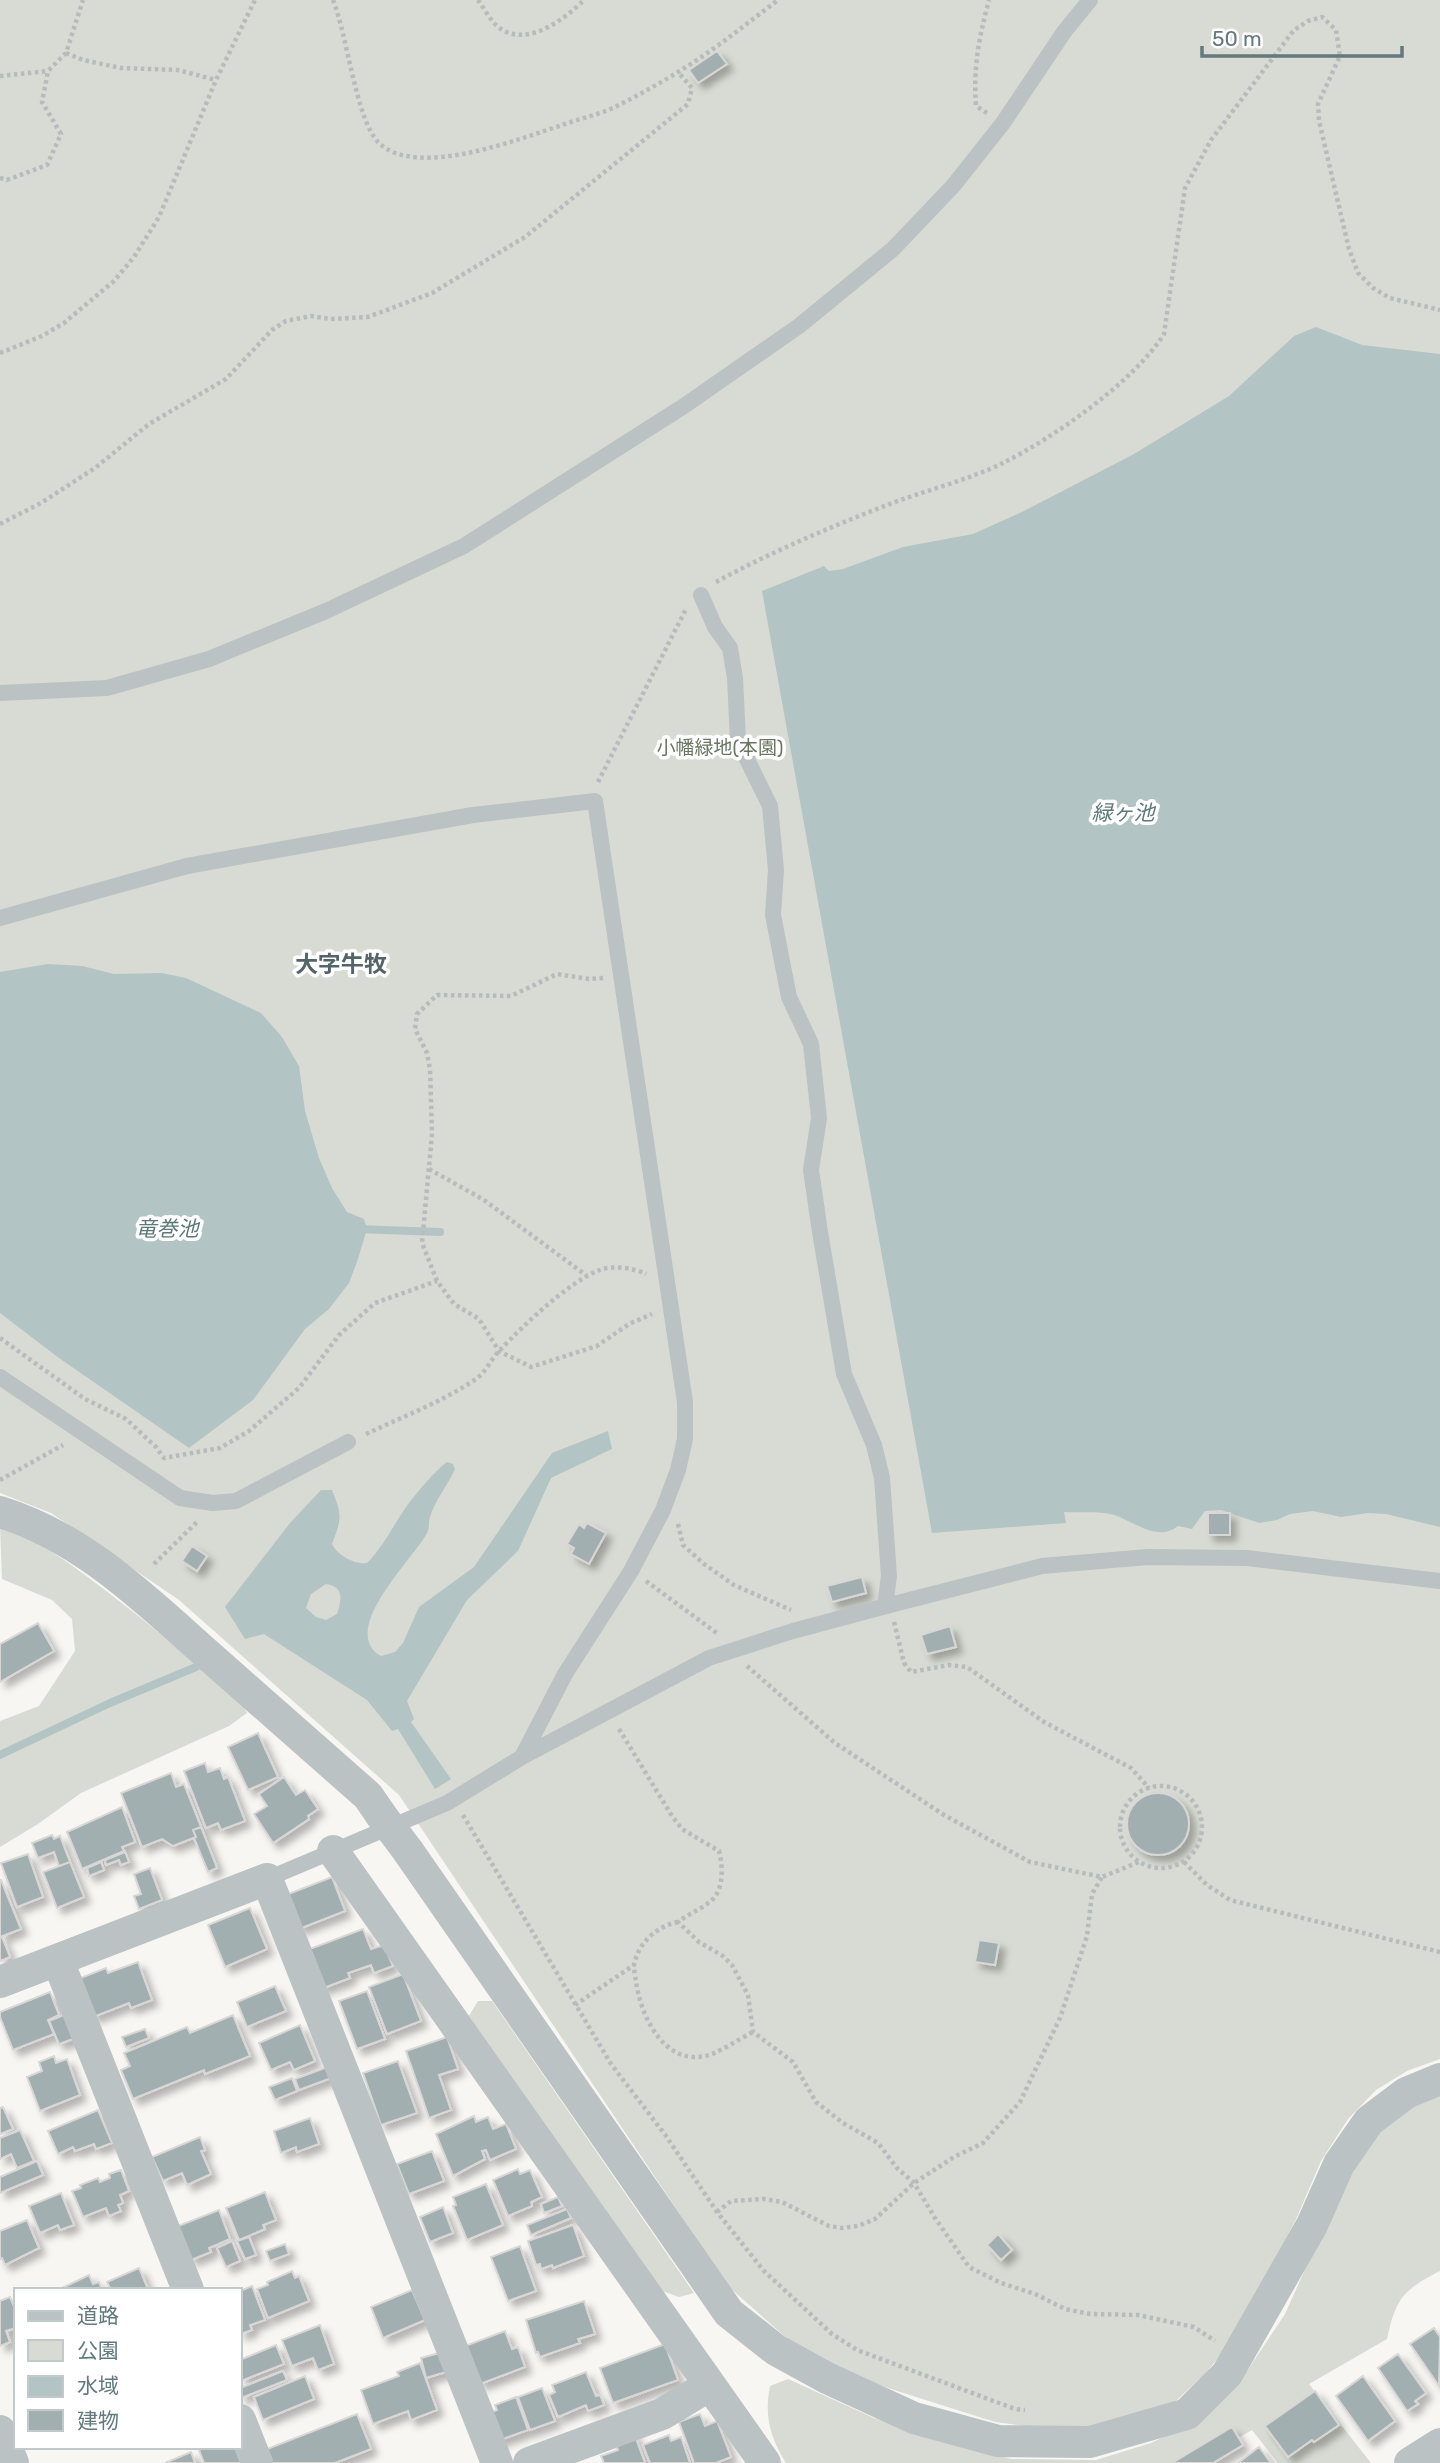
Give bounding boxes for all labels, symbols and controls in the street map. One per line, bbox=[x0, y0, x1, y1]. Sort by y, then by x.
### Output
scale bar bbox=[1202, 14, 1402, 58]
text: 50 m bbox=[1212, 26, 1262, 51]
park label: 小幡緑地(本園) bbox=[657, 736, 783, 759]
water label: 緑ヶ池 bbox=[1092, 800, 1156, 825]
district label: 大字牛牧 bbox=[295, 950, 387, 978]
water label: 竜巻池 bbox=[136, 1216, 200, 1241]
legend bbox=[14, 2288, 242, 2449]
text: 道路 bbox=[77, 2303, 119, 2328]
text: 公園 bbox=[77, 2338, 119, 2363]
text: 水域 bbox=[77, 2373, 119, 2398]
text: 建物 bbox=[77, 2408, 119, 2433]

